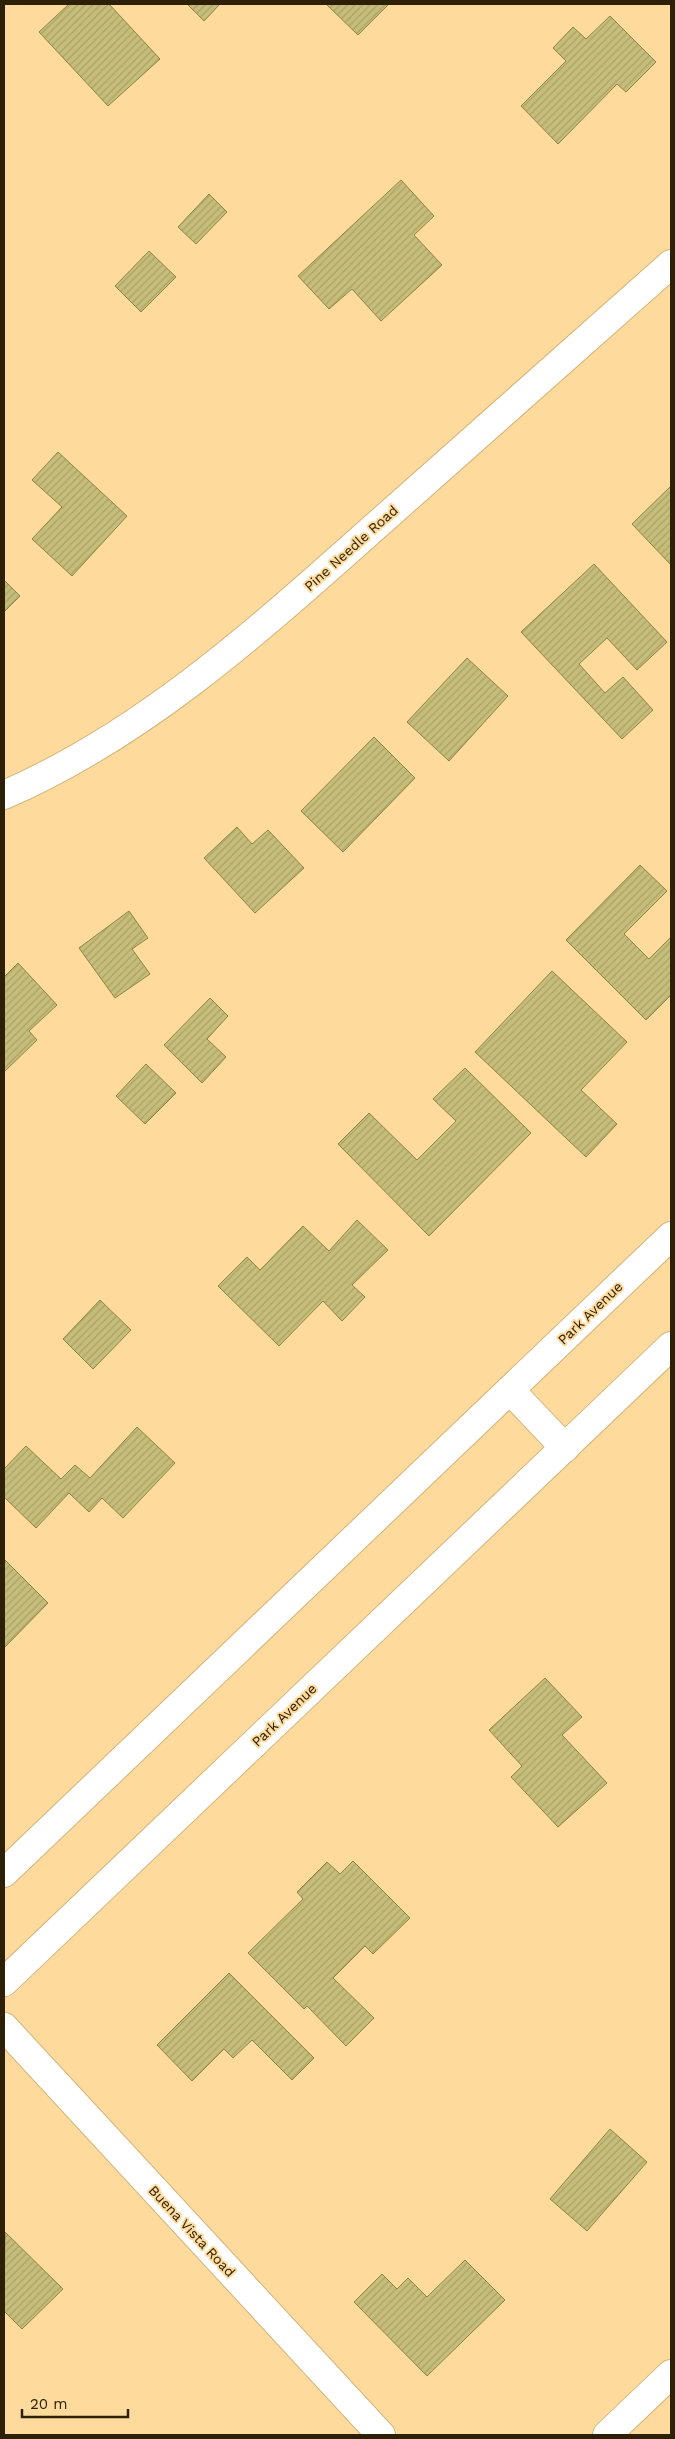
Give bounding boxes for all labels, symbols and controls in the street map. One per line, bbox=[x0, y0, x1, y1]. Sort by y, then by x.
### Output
street label: Pine Needle Road bbox=[301, 502, 401, 594]
street label: Park Avenue bbox=[554, 1278, 626, 1348]
street label: Park Avenue bbox=[248, 1680, 320, 1750]
street label: Buena Vista Road bbox=[146, 2182, 238, 2280]
scale bar bbox=[22, 2386, 129, 2418]
text: 20 m bbox=[30, 2395, 68, 2413]

